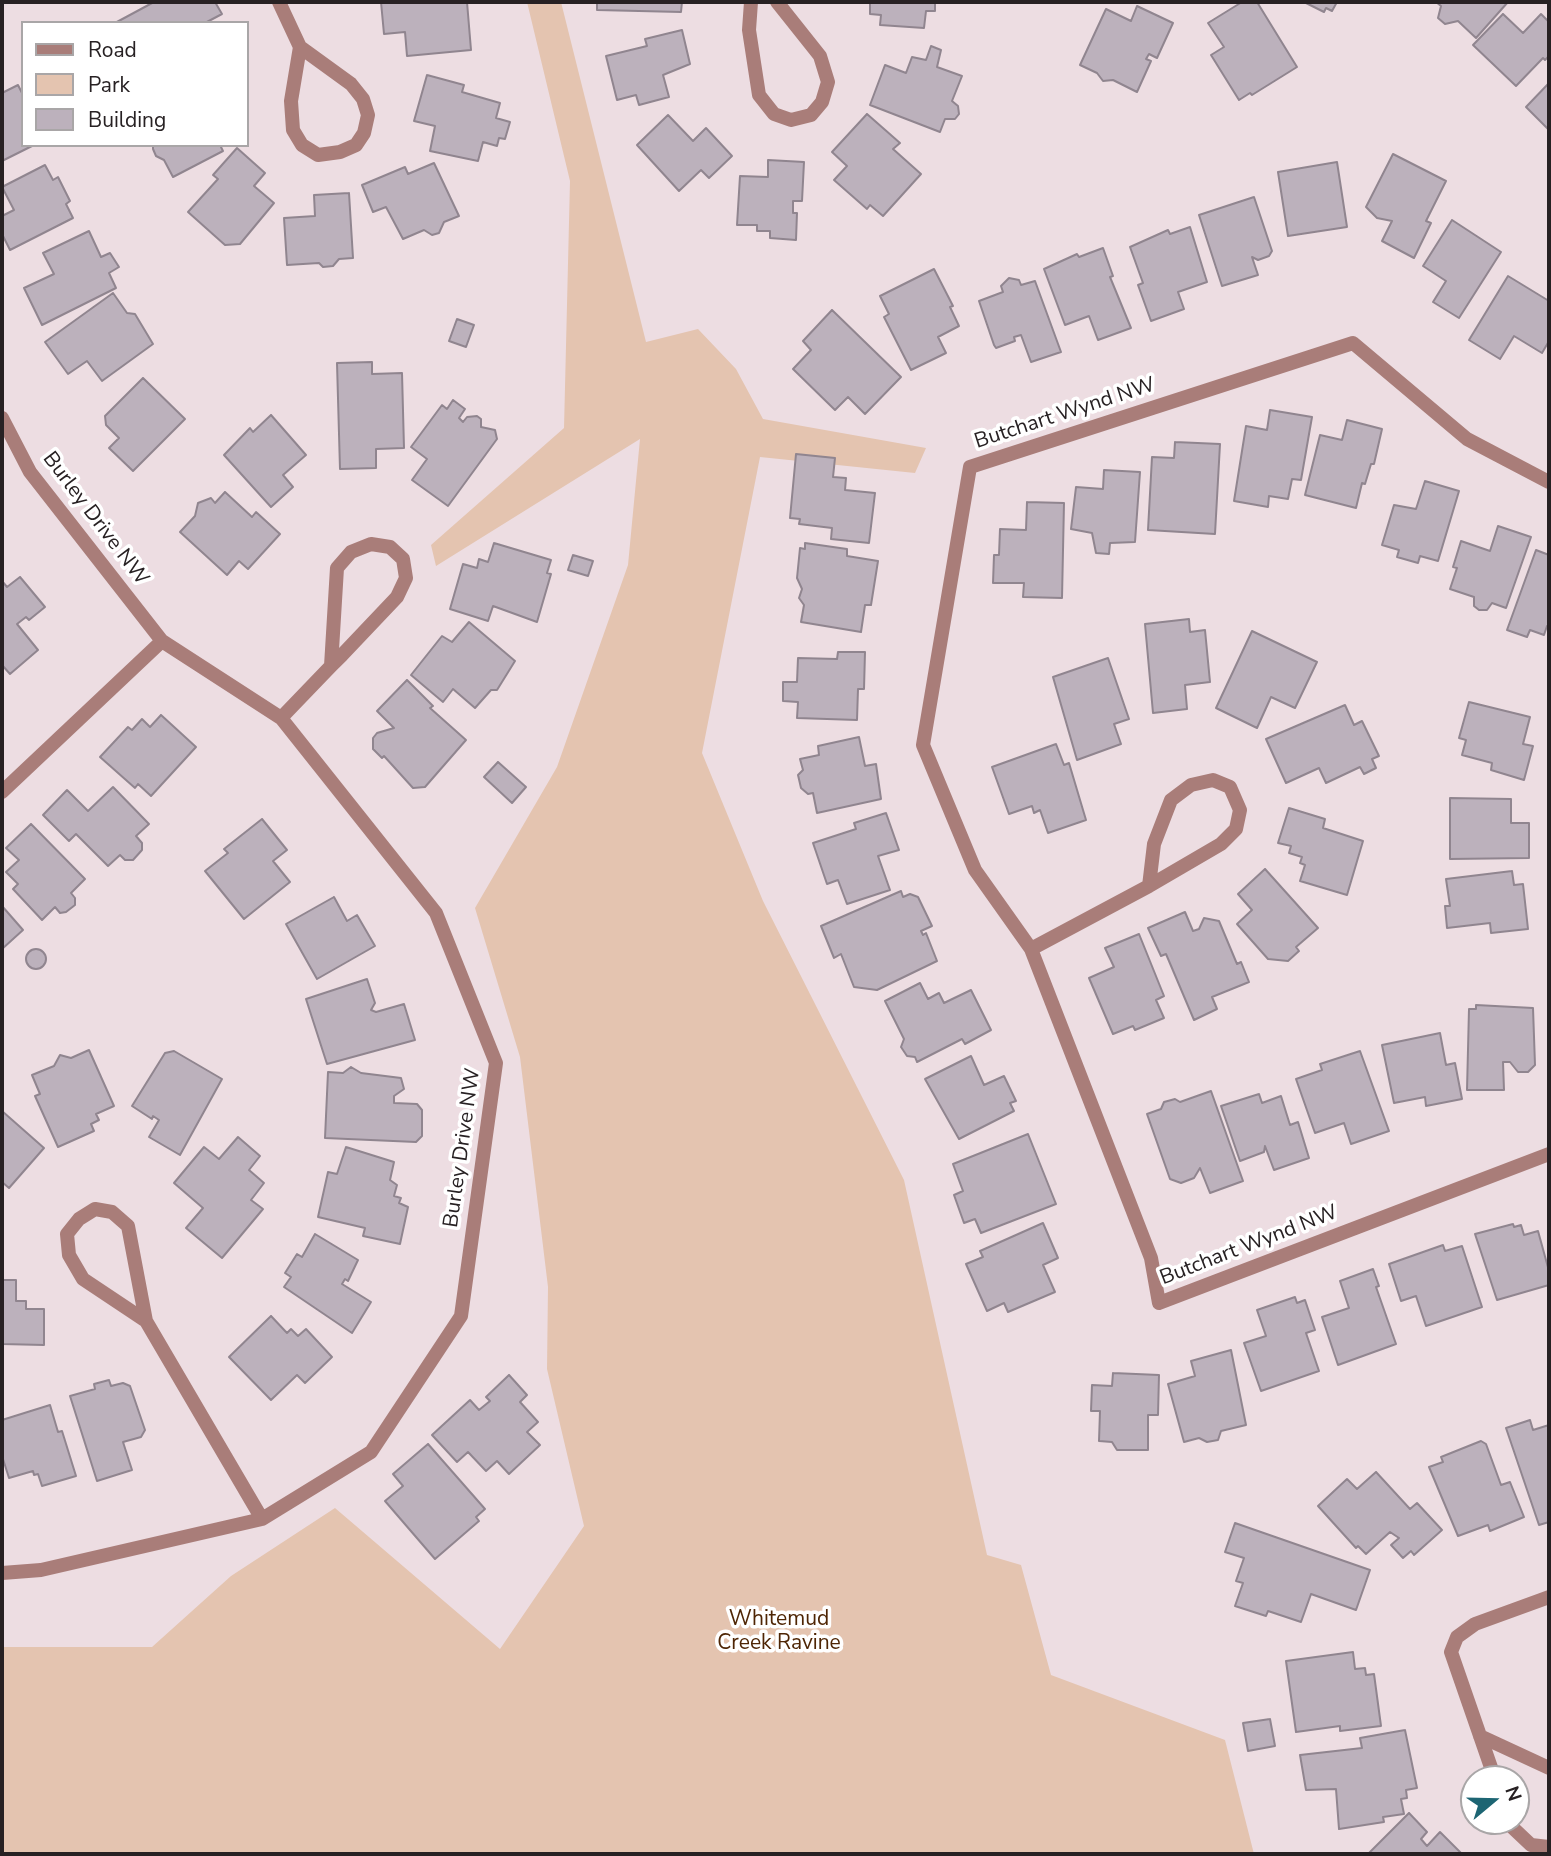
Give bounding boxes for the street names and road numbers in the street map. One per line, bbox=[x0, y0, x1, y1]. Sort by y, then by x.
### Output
street label: Butchart Wynd NW bbox=[972, 373, 1158, 455]
street label: Burley Drive NW bbox=[37, 447, 153, 591]
street label: Burley Drive NW bbox=[439, 1067, 487, 1229]
street label: Butchart Wynd NW bbox=[1157, 1200, 1341, 1292]

